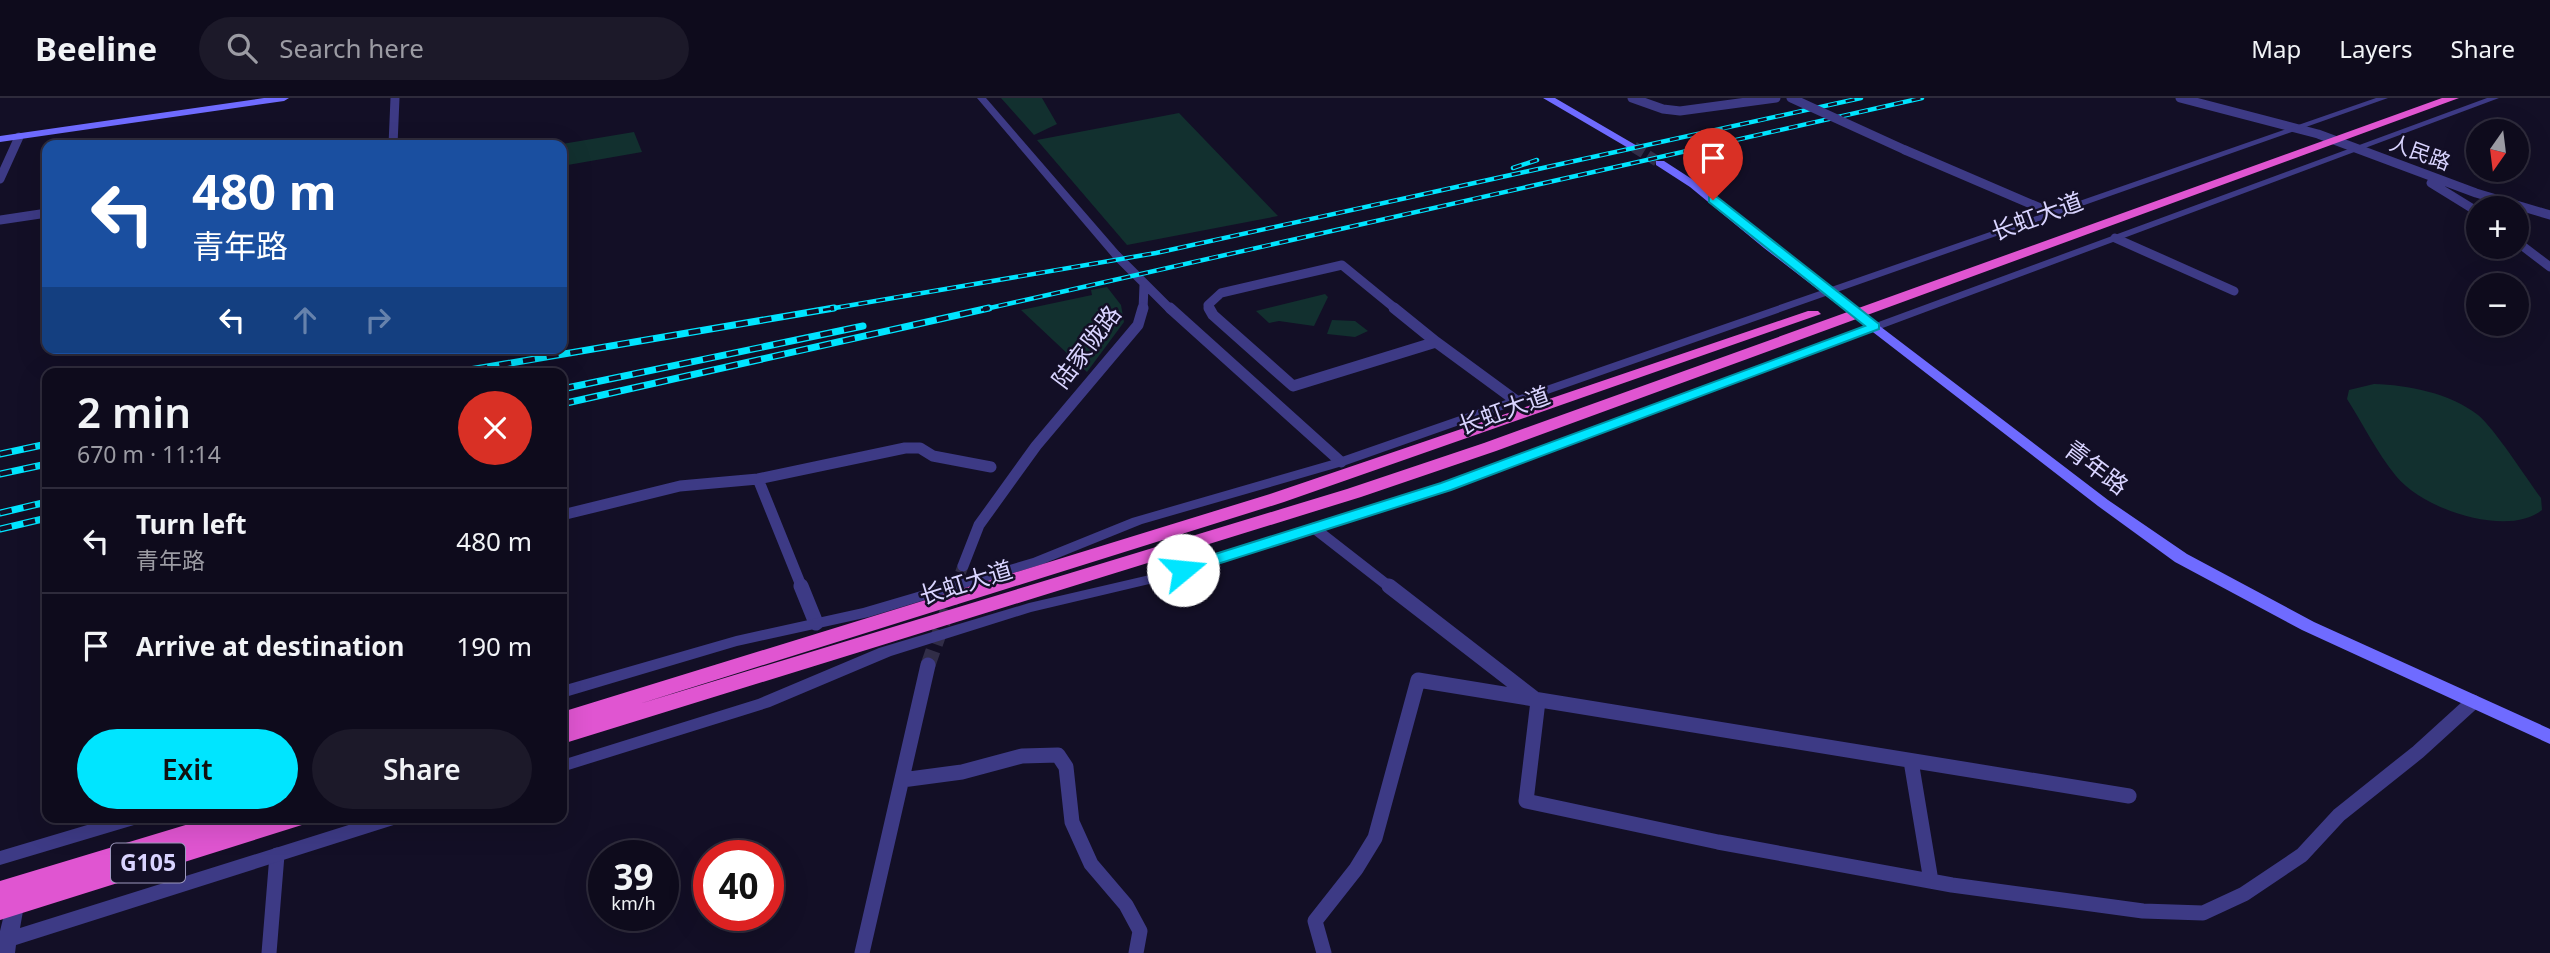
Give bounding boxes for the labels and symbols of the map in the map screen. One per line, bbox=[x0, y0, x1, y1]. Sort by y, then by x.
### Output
north arrow bbox=[2466, 119, 2529, 182]
pin bbox=[1683, 128, 1743, 200]
street label: 人民路 bbox=[2386, 128, 2455, 176]
street label: 长虹大道 bbox=[1986, 184, 2087, 248]
street label: 陆家陇路 bbox=[1044, 298, 1128, 394]
street label: 长虹大道 bbox=[1453, 378, 1554, 442]
street label: 青年路 bbox=[2058, 432, 2136, 502]
position arrow bbox=[1146, 533, 1220, 607]
street label: 长虹大道 bbox=[915, 552, 1016, 611]
speed limit sign: 40 bbox=[693, 840, 784, 931]
road number: G105 bbox=[111, 844, 185, 883]

